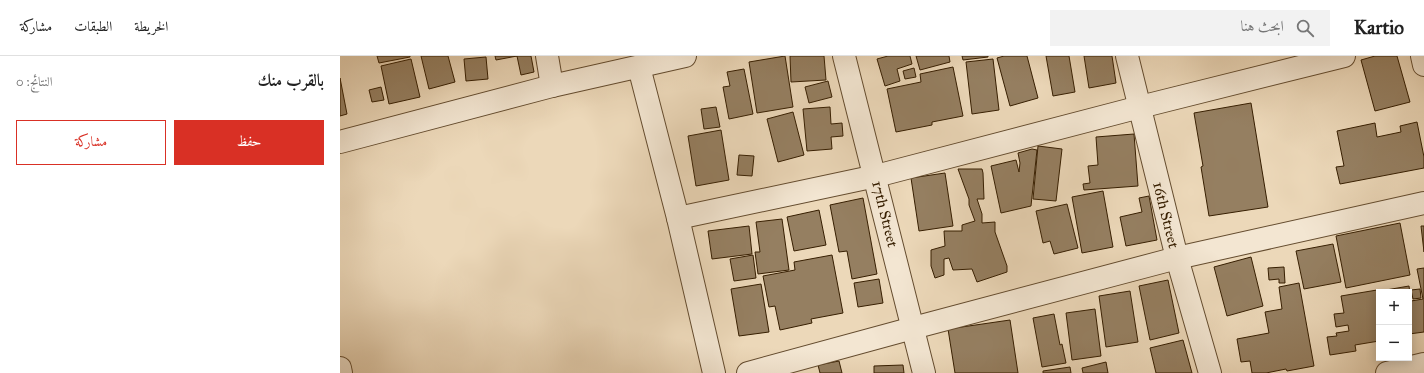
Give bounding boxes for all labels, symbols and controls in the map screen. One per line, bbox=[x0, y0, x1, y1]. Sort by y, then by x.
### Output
search box bbox=[1050, 10, 1330, 46]
text: Kartio bbox=[1354, 16, 1404, 39]
text: ابحث هنا bbox=[1241, 17, 1284, 35]
icon: search bbox=[1294, 17, 1316, 39]
text: مشاركة bbox=[20, 18, 52, 35]
text: الطبقات bbox=[74, 18, 112, 35]
text: الخريطة bbox=[134, 18, 168, 35]
text: بالقرب منك bbox=[258, 70, 324, 91]
text: النتائج: 0 bbox=[16, 74, 52, 90]
button: مشاركة bbox=[16, 120, 166, 165]
button: حفظ bbox=[174, 120, 324, 165]
street label: 17th Street bbox=[868, 179, 902, 250]
street label: 16th Street bbox=[1149, 180, 1183, 251]
map controls bbox=[1376, 289, 1412, 361]
button: + bbox=[1376, 289, 1412, 325]
button: − bbox=[1376, 325, 1412, 361]

